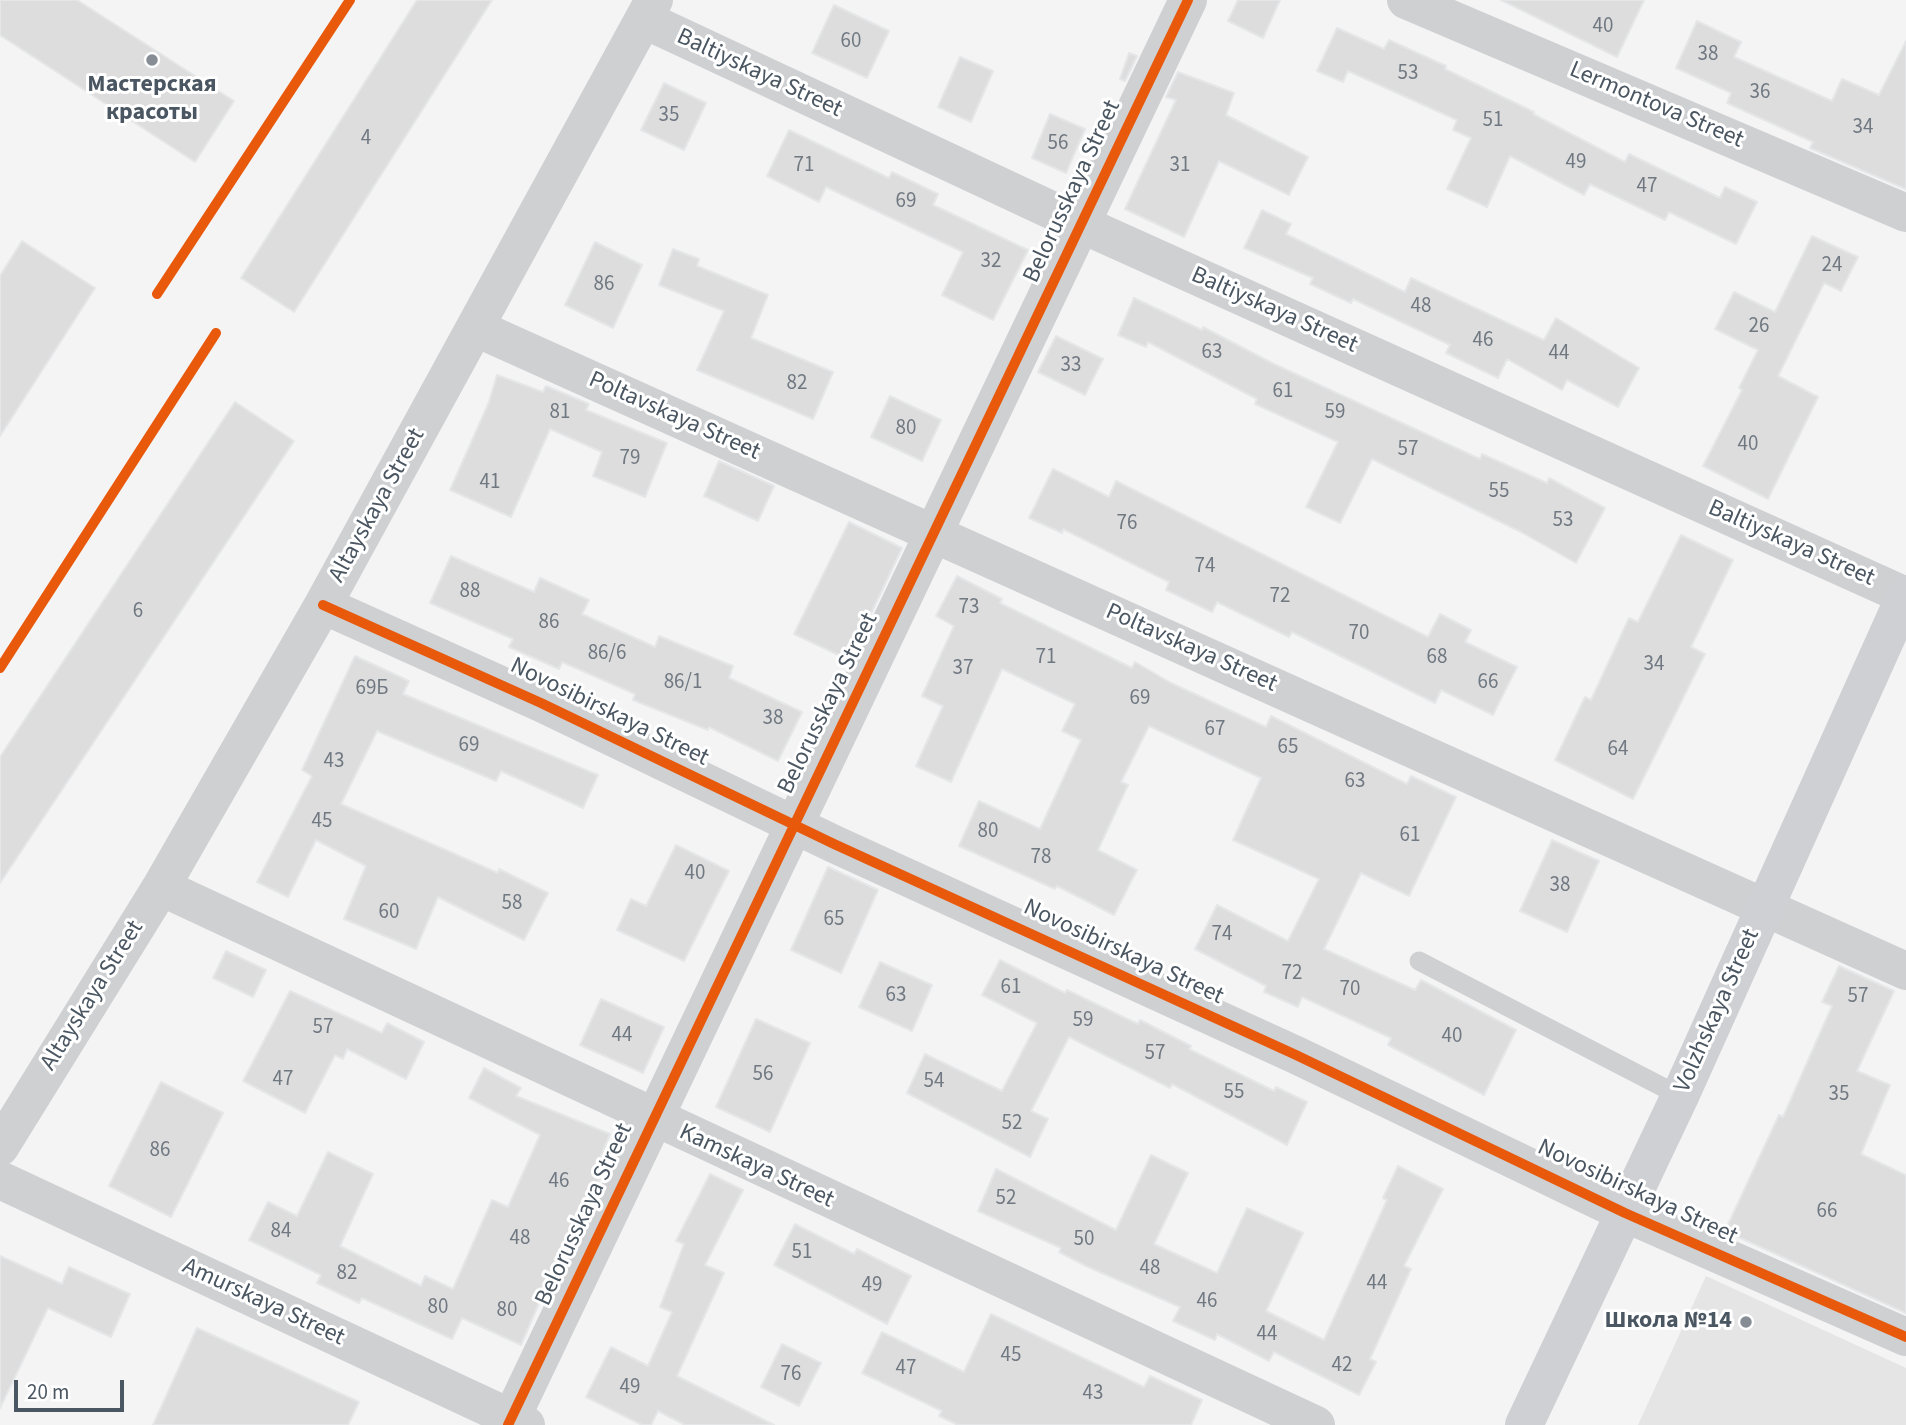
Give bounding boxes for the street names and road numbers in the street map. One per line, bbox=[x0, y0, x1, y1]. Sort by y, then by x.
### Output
street label: Baltiyskaya Street bbox=[672, 23, 846, 125]
street label: Lermontova Street bbox=[1565, 56, 1747, 156]
street label: Belorusskaya Street bbox=[1018, 96, 1128, 288]
street label: Baltiyskaya Street bbox=[1186, 261, 1362, 361]
street label: Poltavskaya Street bbox=[584, 366, 764, 468]
street label: Altayskaya Street bbox=[324, 424, 432, 588]
street label: Baltiyskaya Street bbox=[1703, 494, 1879, 594]
street label: Poltavskaya Street bbox=[1101, 598, 1281, 700]
street label: Belorusskaya Street bbox=[773, 609, 885, 799]
street label: Novosibirskaya Street bbox=[505, 652, 713, 774]
street label: Novosibirskaya Street bbox=[1018, 894, 1228, 1012]
street label: Altayskaya Street bbox=[35, 916, 151, 1076]
street label: Volzhskaya Street bbox=[1669, 925, 1767, 1097]
street label: Belorusskaya Street bbox=[530, 1119, 640, 1311]
street label: Kamskaya Street bbox=[674, 1119, 838, 1215]
street label: Novosibirskaya Street bbox=[1532, 1134, 1742, 1252]
street label: Amurskaya Street bbox=[177, 1253, 349, 1353]

